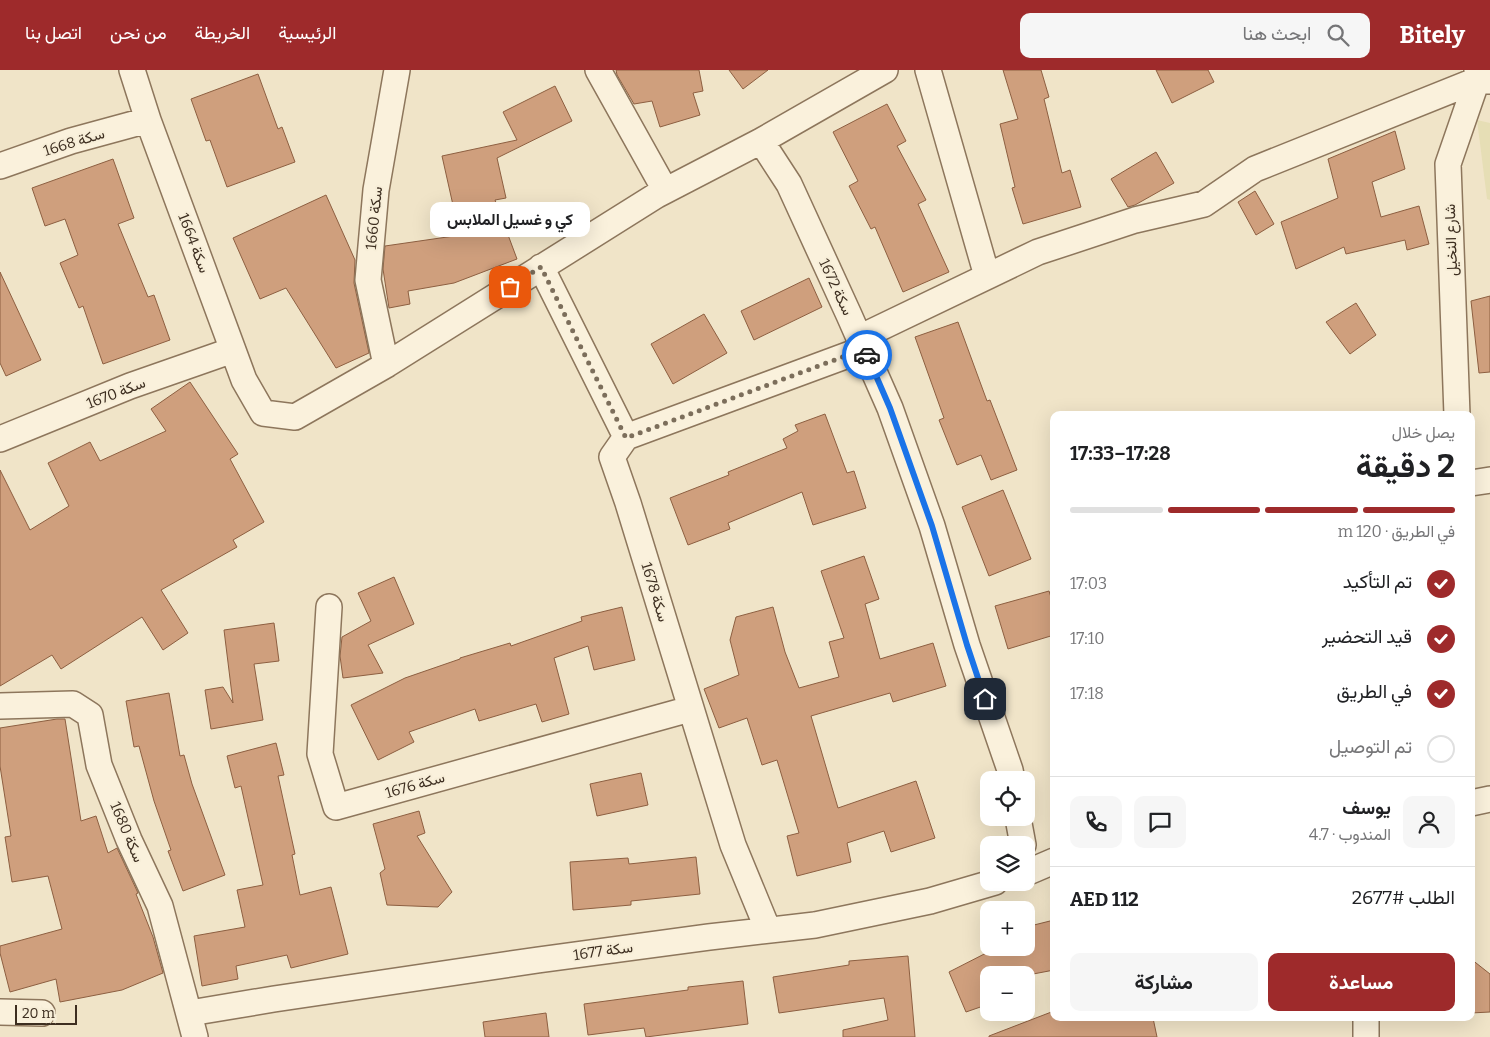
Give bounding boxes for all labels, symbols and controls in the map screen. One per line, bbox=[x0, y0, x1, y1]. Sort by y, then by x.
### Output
search box bbox=[1020, 13, 1370, 58]
icon: search bbox=[1324, 21, 1352, 49]
text: Bitely bbox=[1400, 21, 1465, 49]
text: اتصل بنا bbox=[25, 22, 82, 44]
text: من نحن bbox=[110, 22, 167, 44]
text: الخريطة bbox=[195, 22, 250, 44]
text: الرئيسية bbox=[278, 22, 336, 44]
text: ابحث هنا bbox=[1243, 22, 1312, 45]
street label: سكة 1668 bbox=[41, 124, 107, 160]
street label: سكة 1660 bbox=[362, 185, 386, 251]
callout: كي و غسيل الملابس bbox=[430, 202, 590, 237]
street label: شارع النخيل bbox=[1441, 203, 1463, 276]
street label: سكة 1664 bbox=[174, 210, 214, 276]
text: كي و غسيل الملابس bbox=[447, 210, 573, 229]
street label: سكة 1672 bbox=[815, 256, 857, 318]
pin bbox=[489, 266, 531, 308]
icon: bag bbox=[496, 273, 524, 301]
courier bbox=[842, 330, 892, 380]
icon: car bbox=[853, 341, 881, 369]
street label: سكة 1670 bbox=[84, 373, 148, 412]
text: يصل خلال bbox=[1392, 423, 1455, 442]
text: 17:28–17:33 bbox=[1070, 442, 1171, 465]
text: 2 دقيقة bbox=[1356, 447, 1455, 485]
text: في الطريق · 120 m bbox=[1338, 522, 1455, 541]
street label: سكة 1678 bbox=[637, 560, 673, 624]
text: تم التأكيد bbox=[1343, 570, 1412, 593]
icon: check bbox=[1427, 570, 1455, 598]
text: 17:03 bbox=[1070, 574, 1107, 593]
text: قيد التحضير bbox=[1322, 625, 1412, 648]
icon: check bbox=[1427, 625, 1455, 653]
text: 17:10 bbox=[1070, 629, 1105, 648]
pin bbox=[964, 678, 1006, 720]
text: في الطريق bbox=[1337, 680, 1412, 703]
icon: check bbox=[1427, 680, 1455, 708]
text: 17:18 bbox=[1070, 684, 1104, 703]
icon: home bbox=[971, 685, 999, 713]
text: تم التوصيل bbox=[1329, 735, 1412, 758]
street label: سكة 1676 bbox=[383, 768, 447, 802]
map controls bbox=[980, 771, 1035, 1021]
button: locate bbox=[980, 771, 1035, 826]
button: phone bbox=[1070, 796, 1122, 848]
button: chat bbox=[1134, 796, 1186, 848]
text: يوسف bbox=[1342, 796, 1391, 819]
button: person bbox=[1403, 796, 1455, 848]
street label: سكة 1680 bbox=[106, 799, 148, 865]
text: المندوب · 4.7 bbox=[1309, 825, 1391, 844]
button: layers bbox=[980, 836, 1035, 891]
text: الطلب #2677 bbox=[1352, 886, 1455, 909]
text: AED 112 bbox=[1070, 888, 1139, 911]
button: + bbox=[980, 901, 1035, 956]
street label: سكة 1677 bbox=[572, 938, 634, 964]
button: مشاركة bbox=[1070, 953, 1258, 1011]
button: مساعدة bbox=[1268, 953, 1455, 1011]
button: − bbox=[980, 966, 1035, 1021]
scale bar bbox=[15, 1002, 78, 1025]
text: 20 m bbox=[22, 1005, 55, 1022]

